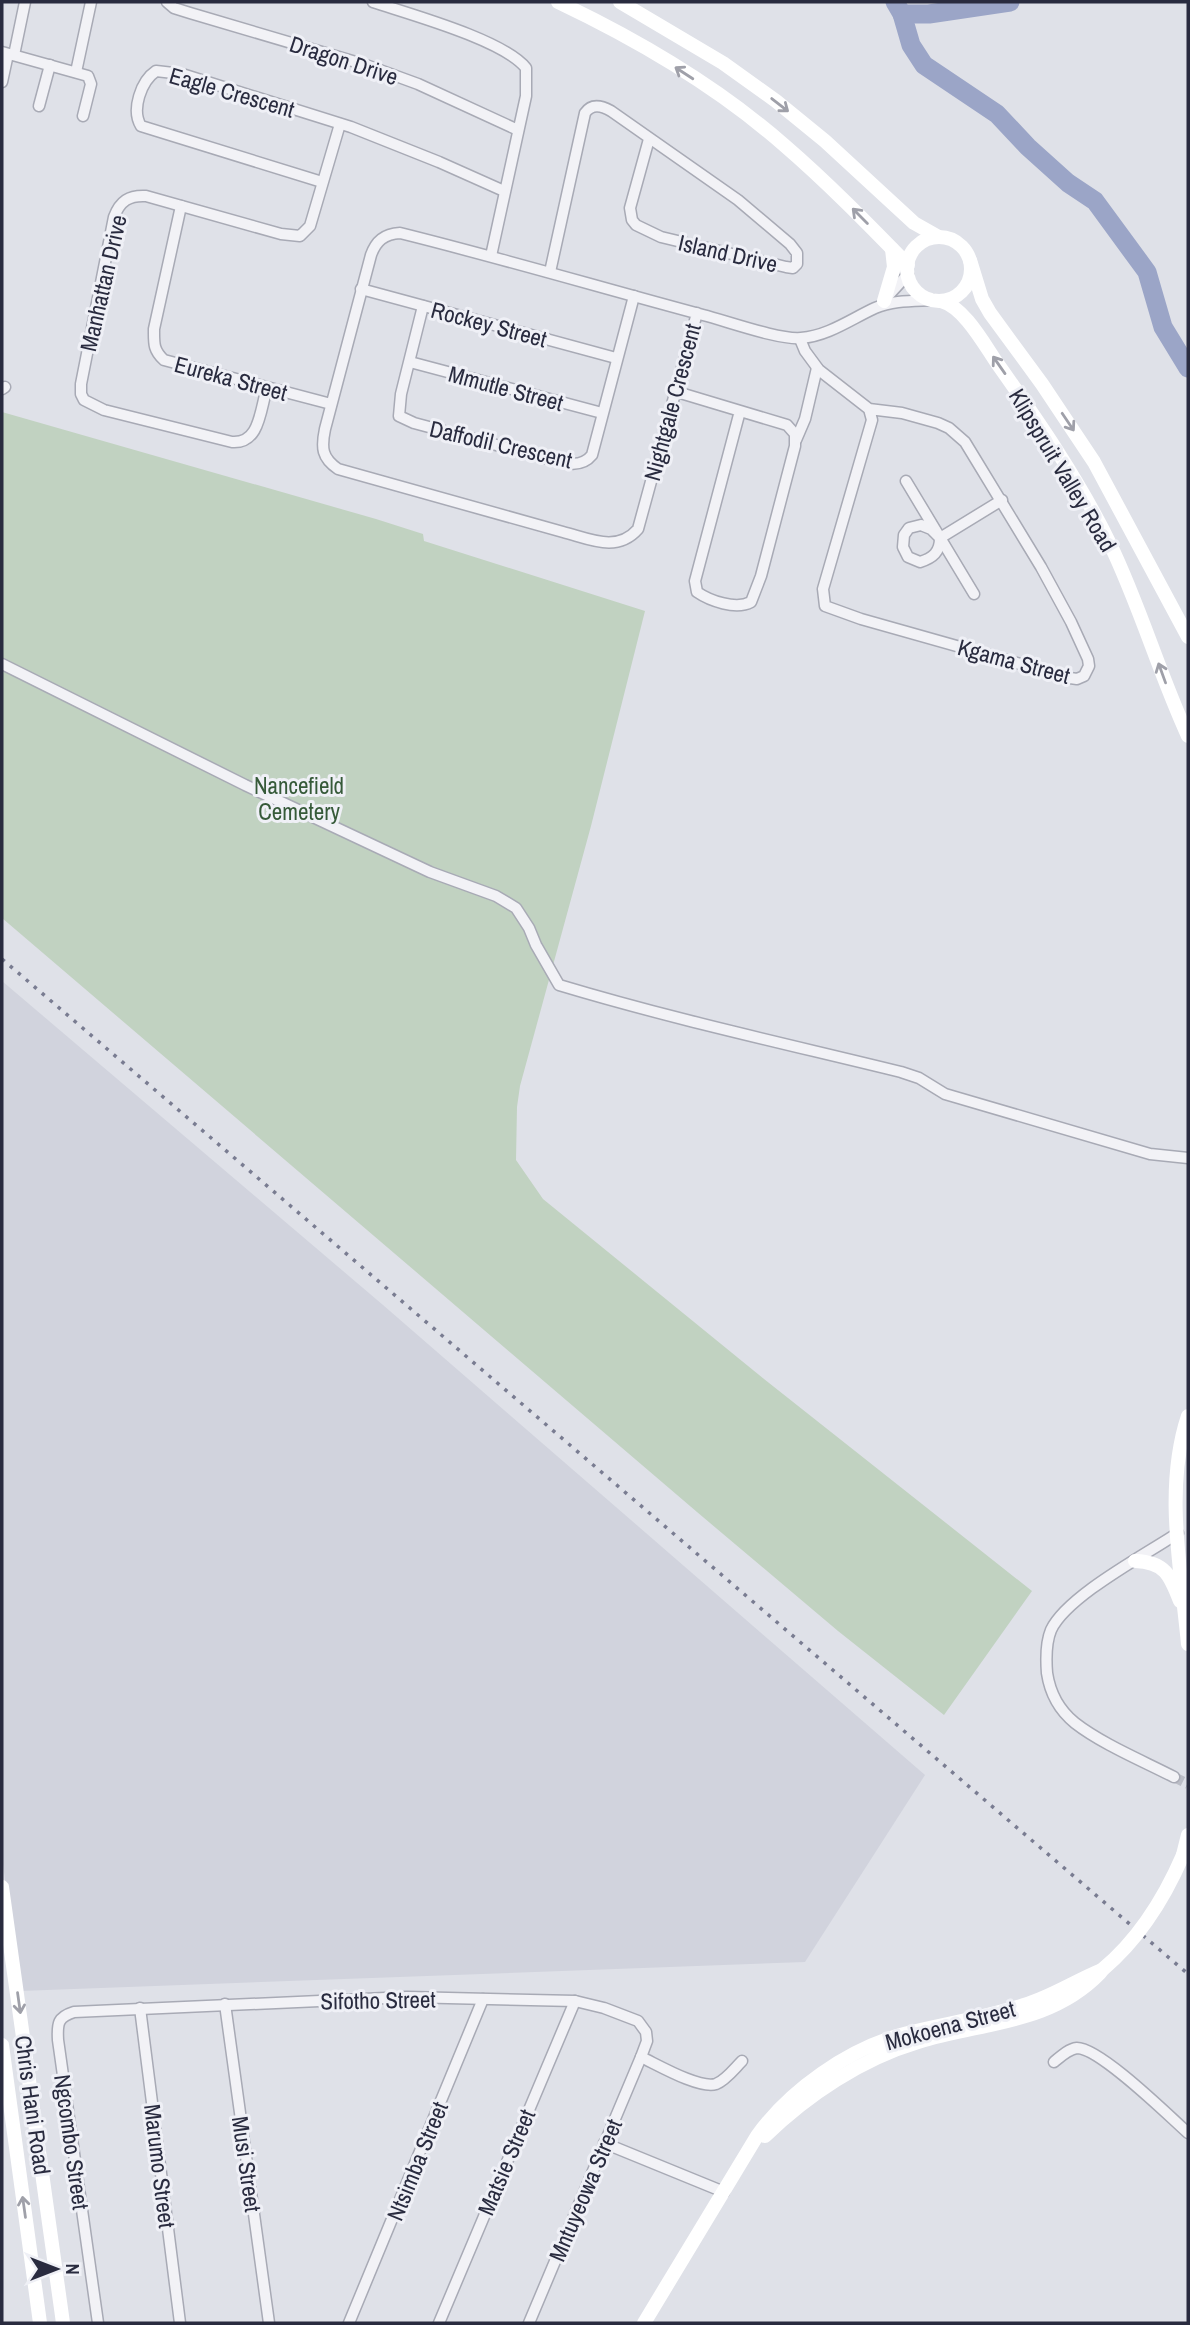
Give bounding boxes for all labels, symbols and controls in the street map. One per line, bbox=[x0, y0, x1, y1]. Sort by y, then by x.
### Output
street label: Dragon Drive bbox=[286, 28, 402, 92]
street label: Eagle Crescent bbox=[166, 59, 298, 125]
one-way arrow bbox=[674, 65, 694, 79]
one-way arrow bbox=[771, 97, 789, 113]
one-way arrow bbox=[852, 207, 869, 224]
street label: Manhattan Drive bbox=[72, 212, 134, 354]
street label: Island Drive bbox=[675, 227, 781, 279]
street label: Rockey Street bbox=[428, 294, 550, 354]
street label: Nightgale Crescent bbox=[636, 320, 708, 484]
street label: Eureka Street bbox=[171, 348, 291, 408]
one-way arrow bbox=[992, 356, 1006, 375]
street label: Mmutle Street bbox=[445, 358, 567, 418]
street label: Klipspruit Valley Road bbox=[1002, 383, 1124, 557]
one-way arrow bbox=[1061, 412, 1075, 431]
street label: Daffodil Crescent bbox=[427, 413, 575, 475]
street label: Kgama Street bbox=[955, 631, 1073, 691]
one-way arrow bbox=[1154, 663, 1167, 685]
park label: Nancefield Cemetery bbox=[254, 770, 344, 827]
street label: Sifotho Street bbox=[320, 1983, 436, 2017]
one-way arrow bbox=[12, 1991, 25, 2013]
street label: Mokoena Street bbox=[882, 1993, 1018, 2057]
street label: Chris Hani Road bbox=[8, 2033, 58, 2177]
street label: Ngcombo Street bbox=[47, 2072, 97, 2212]
street label: Ntsimba Street bbox=[379, 2097, 455, 2225]
street label: Marumo Street bbox=[137, 2102, 183, 2230]
street label: Matsie Street bbox=[470, 2104, 542, 2220]
street label: Musi Street bbox=[225, 2114, 269, 2214]
street label: Mntuyeowa Street bbox=[541, 2114, 629, 2266]
one-way arrow bbox=[17, 2196, 30, 2219]
north arrow bbox=[21, 2234, 91, 2304]
text: N bbox=[60, 2263, 86, 2275]

